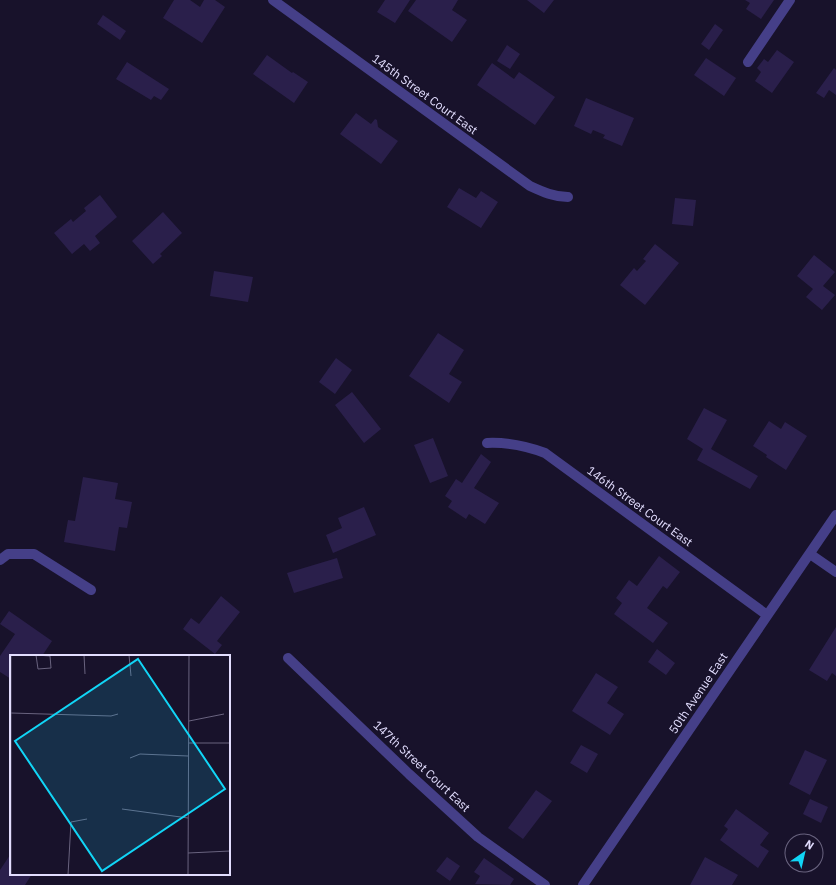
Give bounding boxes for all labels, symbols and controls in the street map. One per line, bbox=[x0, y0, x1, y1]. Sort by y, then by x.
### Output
street label: 145th Street Court East bbox=[369, 51, 481, 137]
street label: 146th Street Court East bbox=[584, 463, 696, 549]
street label: 50th Avenue East bbox=[665, 650, 731, 736]
inset map bbox=[10, 655, 230, 875]
street label: 147th Street Court East bbox=[370, 717, 474, 815]
north arrow bbox=[784, 833, 824, 873]
text: N bbox=[802, 837, 817, 853]

